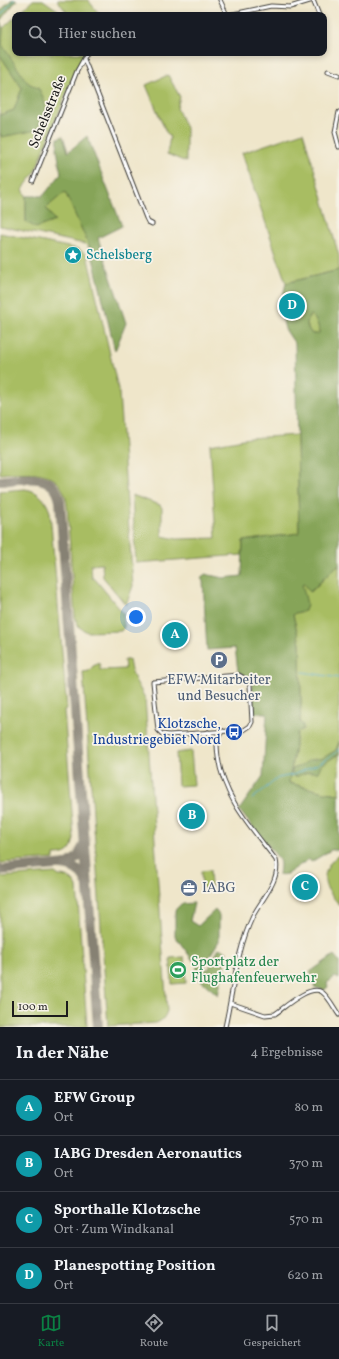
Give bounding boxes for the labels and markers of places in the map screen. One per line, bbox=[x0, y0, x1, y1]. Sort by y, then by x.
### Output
place icon: Schelsberg bbox=[63, 245, 83, 265]
place label: Schelsberg bbox=[86, 246, 152, 265]
pin: D bbox=[279, 291, 305, 321]
pin: A bbox=[162, 620, 188, 650]
parking icon: EFW Mitarbeiter und Besucher bbox=[209, 650, 229, 670]
place label: EFW Mitarbeiter und Besucher bbox=[167, 671, 271, 706]
place label: Klotzsche, Industriegebiet Nord bbox=[93, 715, 221, 750]
bus stop icon: Klotzsche, Industriegebiet Nord bbox=[224, 722, 244, 742]
pin: B bbox=[179, 801, 205, 831]
pin: C bbox=[292, 872, 318, 902]
office icon: IABG bbox=[179, 878, 199, 898]
place label: IABG bbox=[202, 879, 236, 898]
place label: Sportplatz der Flughafenfeuerwehr bbox=[191, 953, 317, 988]
sports icon: Sportplatz der Flughafenfeuerwehr bbox=[168, 960, 188, 980]

